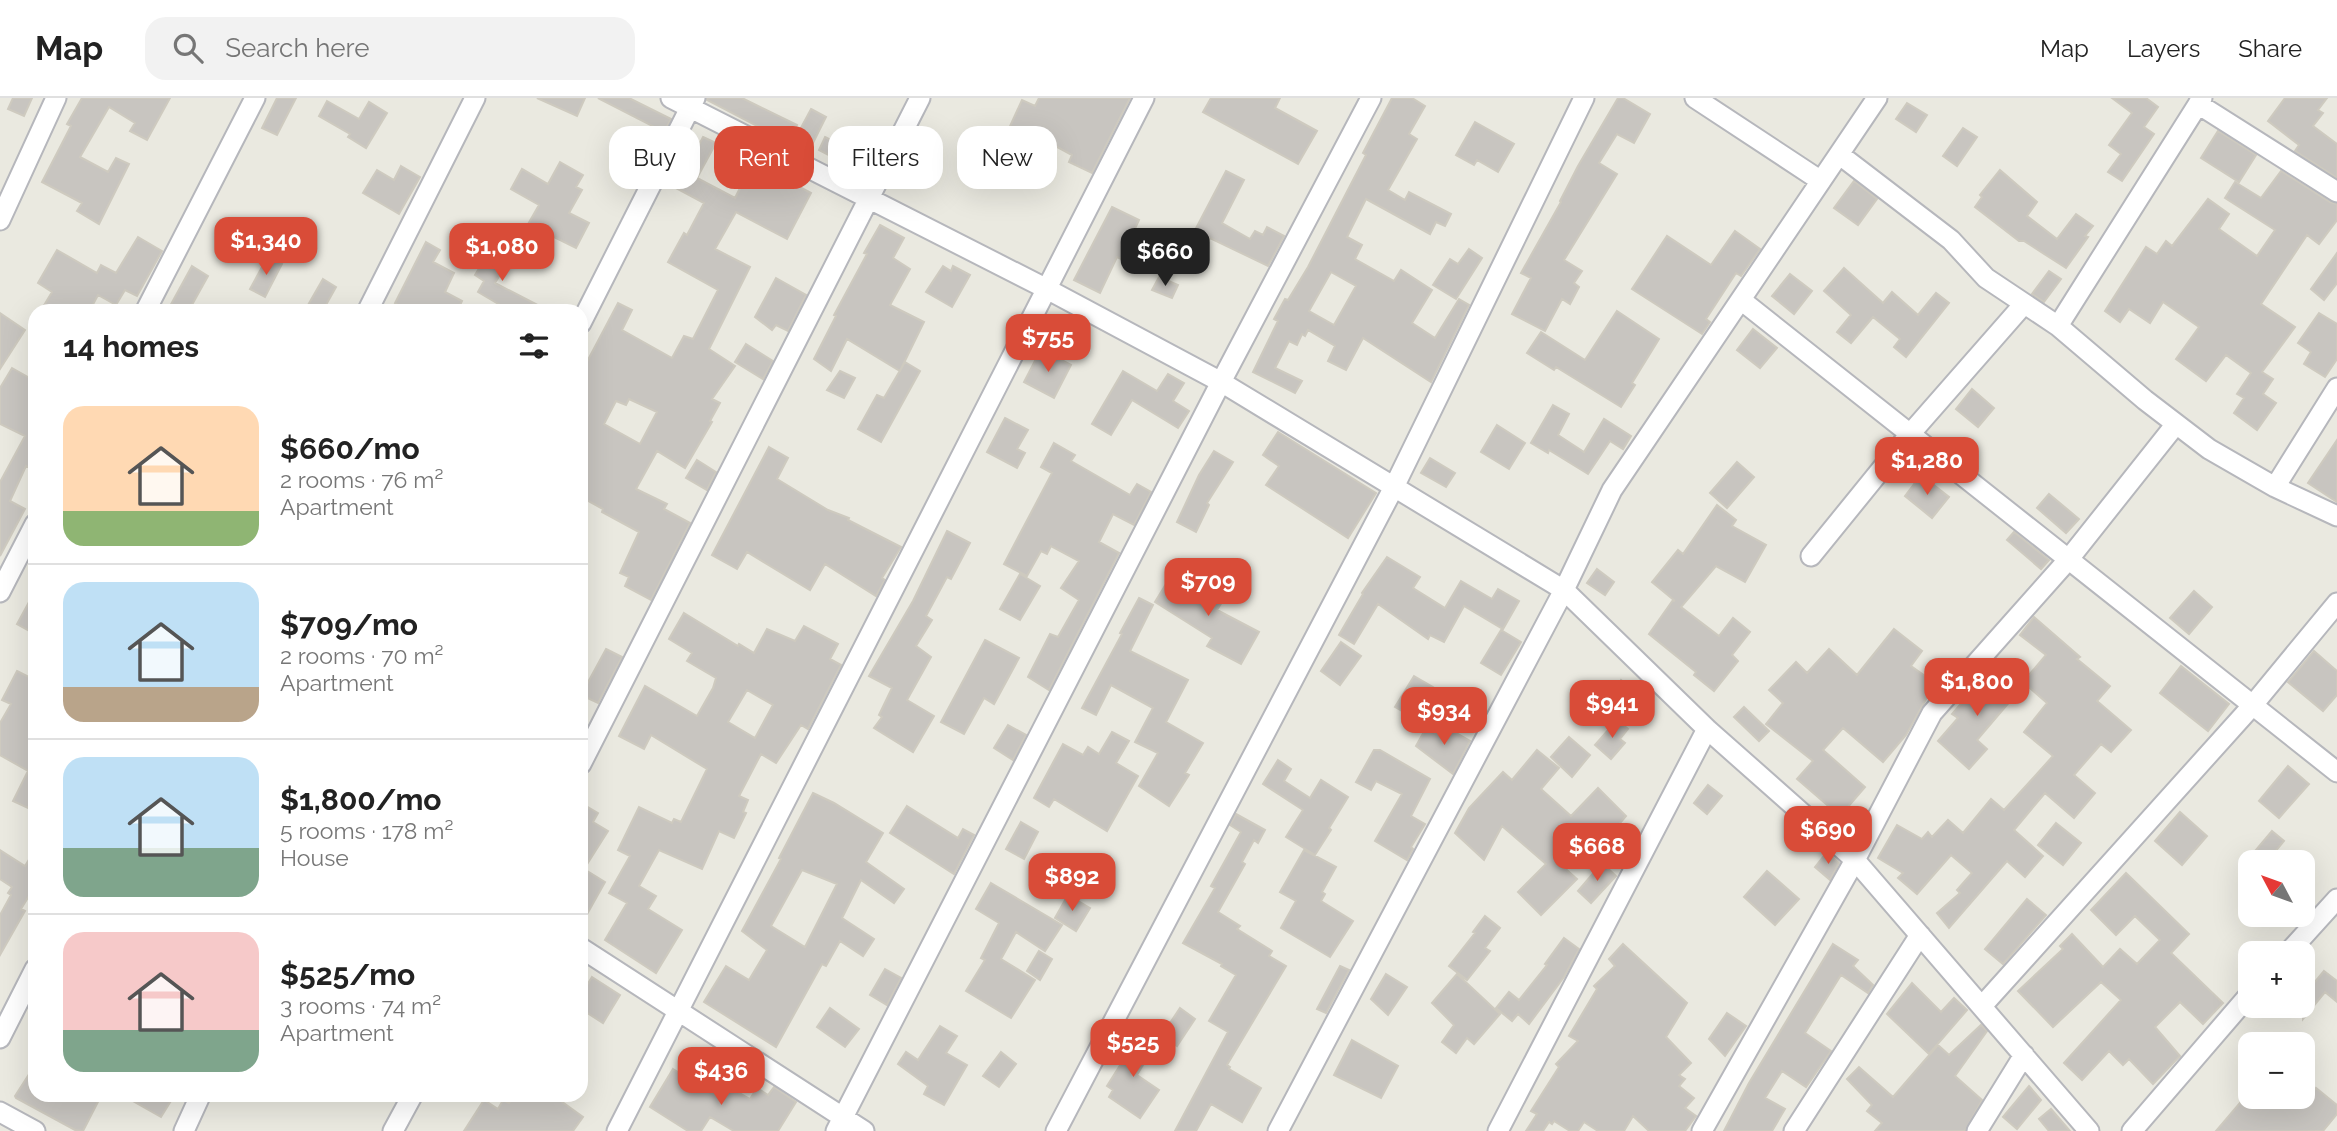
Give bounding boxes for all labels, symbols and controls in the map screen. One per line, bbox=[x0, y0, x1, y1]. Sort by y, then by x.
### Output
search box bbox=[145, 17, 635, 80]
text: Map bbox=[35, 29, 103, 68]
icon: search bbox=[169, 29, 207, 67]
text: Search here bbox=[225, 33, 370, 63]
text: Map bbox=[2040, 34, 2089, 63]
text: Layers bbox=[2127, 34, 2200, 63]
text: Share bbox=[2238, 34, 2302, 63]
chip: Buy bbox=[609, 126, 700, 189]
chip: Rent bbox=[714, 126, 814, 189]
chip: Filters bbox=[828, 126, 943, 189]
chip: New bbox=[957, 126, 1057, 189]
pin: $1,340 bbox=[209, 218, 323, 277]
pin: $1,080 bbox=[445, 223, 559, 283]
text: $1,340 bbox=[230, 226, 302, 253]
pin: $660 bbox=[1124, 228, 1206, 288]
text: $1,080 bbox=[465, 232, 539, 259]
text: $660 bbox=[1137, 237, 1193, 264]
pin: $755 bbox=[1007, 314, 1089, 374]
text: $755 bbox=[1022, 323, 1074, 350]
icon: filters bbox=[515, 327, 553, 365]
text: 14 homes bbox=[63, 329, 199, 364]
text: $660/mo bbox=[280, 431, 420, 466]
icon: home bbox=[119, 434, 203, 518]
pin: $1,280 bbox=[1870, 438, 1984, 497]
text: $1,280 bbox=[1891, 446, 1963, 473]
text: 2 rooms · 76 m² bbox=[280, 466, 443, 493]
text: Apartment bbox=[280, 493, 394, 520]
pin: $709 bbox=[1167, 559, 1249, 618]
text: $709 bbox=[1180, 567, 1236, 594]
text: $709/mo bbox=[280, 607, 418, 642]
icon: home bbox=[119, 610, 203, 694]
text: 2 rooms · 70 m² bbox=[280, 642, 443, 669]
pin: $1,800 bbox=[1920, 658, 2034, 718]
text: $1,800 bbox=[1940, 667, 2014, 694]
text: Apartment bbox=[280, 669, 394, 696]
pin: $941 bbox=[1571, 680, 1653, 740]
pin: $934 bbox=[1403, 688, 1485, 747]
text: $941 bbox=[1586, 689, 1638, 716]
text: $934 bbox=[1417, 696, 1471, 723]
text: $1,800/mo bbox=[280, 782, 442, 817]
icon: home bbox=[119, 785, 203, 869]
pin: $690 bbox=[1787, 806, 1869, 866]
text: $690 bbox=[1800, 815, 1856, 842]
text: 5 rooms · 178 m² bbox=[280, 817, 453, 844]
pin: $668 bbox=[1556, 824, 1638, 883]
text: $668 bbox=[1569, 832, 1625, 859]
text: House bbox=[280, 844, 349, 871]
north arrow bbox=[2238, 850, 2315, 928]
map controls bbox=[2238, 850, 2315, 1109]
pin: $892 bbox=[1031, 854, 1113, 913]
text: $892 bbox=[1045, 862, 1100, 889]
button: + bbox=[2238, 941, 2315, 1018]
text: $525/mo bbox=[280, 957, 415, 992]
icon: home bbox=[119, 960, 203, 1044]
text: 3 rooms · 74 m² bbox=[280, 992, 441, 1019]
text: Apartment bbox=[280, 1019, 394, 1046]
pin: $525 bbox=[1092, 1020, 1174, 1079]
text: $525 bbox=[1106, 1028, 1160, 1055]
button: − bbox=[2238, 1032, 2315, 1109]
pin: $436 bbox=[680, 1048, 762, 1107]
text: $436 bbox=[694, 1056, 748, 1083]

